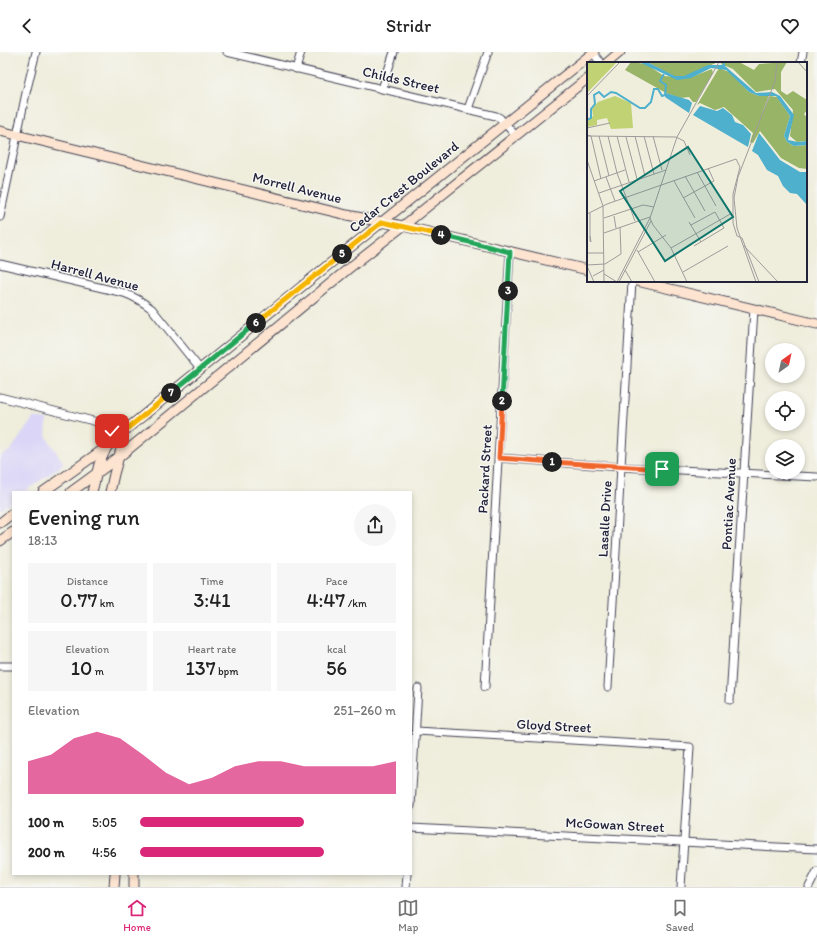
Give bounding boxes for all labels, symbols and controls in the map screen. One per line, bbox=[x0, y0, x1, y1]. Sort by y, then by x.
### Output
icon: back bbox=[16, 15, 38, 37]
text: Stridr bbox=[386, 15, 431, 37]
icon: heart bbox=[779, 15, 801, 37]
inset map bbox=[587, 62, 807, 282]
street label: Childs Street bbox=[361, 63, 441, 97]
street label: Cedar Crest Boulevard bbox=[346, 137, 462, 236]
street label: Morrell Avenue bbox=[251, 169, 344, 207]
pin: 4 bbox=[431, 225, 451, 245]
text: 4 bbox=[438, 228, 444, 241]
pin: 5 bbox=[332, 244, 352, 264]
text: 5 bbox=[339, 247, 345, 260]
street label: Harrell Avenue bbox=[49, 255, 141, 295]
pin: 3 bbox=[498, 281, 518, 301]
text: 3 bbox=[505, 284, 511, 297]
pin: 6 bbox=[246, 313, 266, 333]
text: 6 bbox=[253, 316, 259, 329]
north arrow bbox=[765, 343, 805, 383]
map controls bbox=[765, 343, 805, 479]
pin: 7 bbox=[161, 383, 181, 403]
text: 7 bbox=[168, 386, 174, 399]
pin: 2 bbox=[492, 391, 512, 411]
button: locate bbox=[765, 391, 805, 431]
text: 2 bbox=[499, 394, 505, 407]
pin bbox=[95, 414, 129, 448]
icon: check bbox=[101, 420, 123, 442]
street label: Packard Street bbox=[474, 424, 496, 514]
button: layers bbox=[765, 439, 805, 479]
pin: 1 bbox=[542, 452, 562, 472]
pin bbox=[645, 452, 679, 486]
text: 1 bbox=[549, 455, 555, 468]
street label: Pontiac Avenue bbox=[718, 457, 740, 550]
icon: arrive bbox=[651, 458, 673, 480]
street label: Lasalle Drive bbox=[595, 480, 616, 558]
text: Evening run bbox=[28, 504, 140, 531]
button: share bbox=[354, 504, 396, 546]
text: 18:13 bbox=[28, 533, 57, 548]
text: Distance bbox=[67, 575, 108, 588]
text: Time bbox=[200, 575, 224, 588]
text: Pace bbox=[326, 575, 348, 588]
text: 0.77 bbox=[60, 588, 97, 612]
text: 3:41 bbox=[193, 588, 231, 612]
text: 4:47 bbox=[306, 588, 345, 612]
text: km bbox=[97, 597, 114, 610]
text: /km bbox=[345, 597, 367, 610]
text: Elevation bbox=[65, 643, 109, 656]
text: Heart rate bbox=[188, 643, 236, 656]
text: kcal bbox=[327, 643, 346, 656]
text: 10 bbox=[71, 656, 92, 680]
text: 137 bbox=[185, 656, 216, 680]
text: 56 bbox=[326, 656, 347, 680]
text: m bbox=[92, 665, 104, 678]
text: bpm bbox=[216, 665, 238, 678]
text: Elevation bbox=[28, 703, 80, 718]
text: 251–260 m bbox=[333, 703, 396, 718]
street label: Gloyd Street bbox=[516, 716, 592, 736]
street label: McGowan Street bbox=[565, 814, 665, 836]
text: 100 m bbox=[28, 815, 64, 830]
text: 5:05 bbox=[92, 815, 117, 830]
text: 200 m bbox=[28, 845, 65, 860]
text: 4:56 bbox=[92, 845, 117, 860]
tab: Home bbox=[123, 897, 151, 934]
tab: Map bbox=[397, 897, 419, 934]
tab: Saved bbox=[666, 897, 694, 934]

